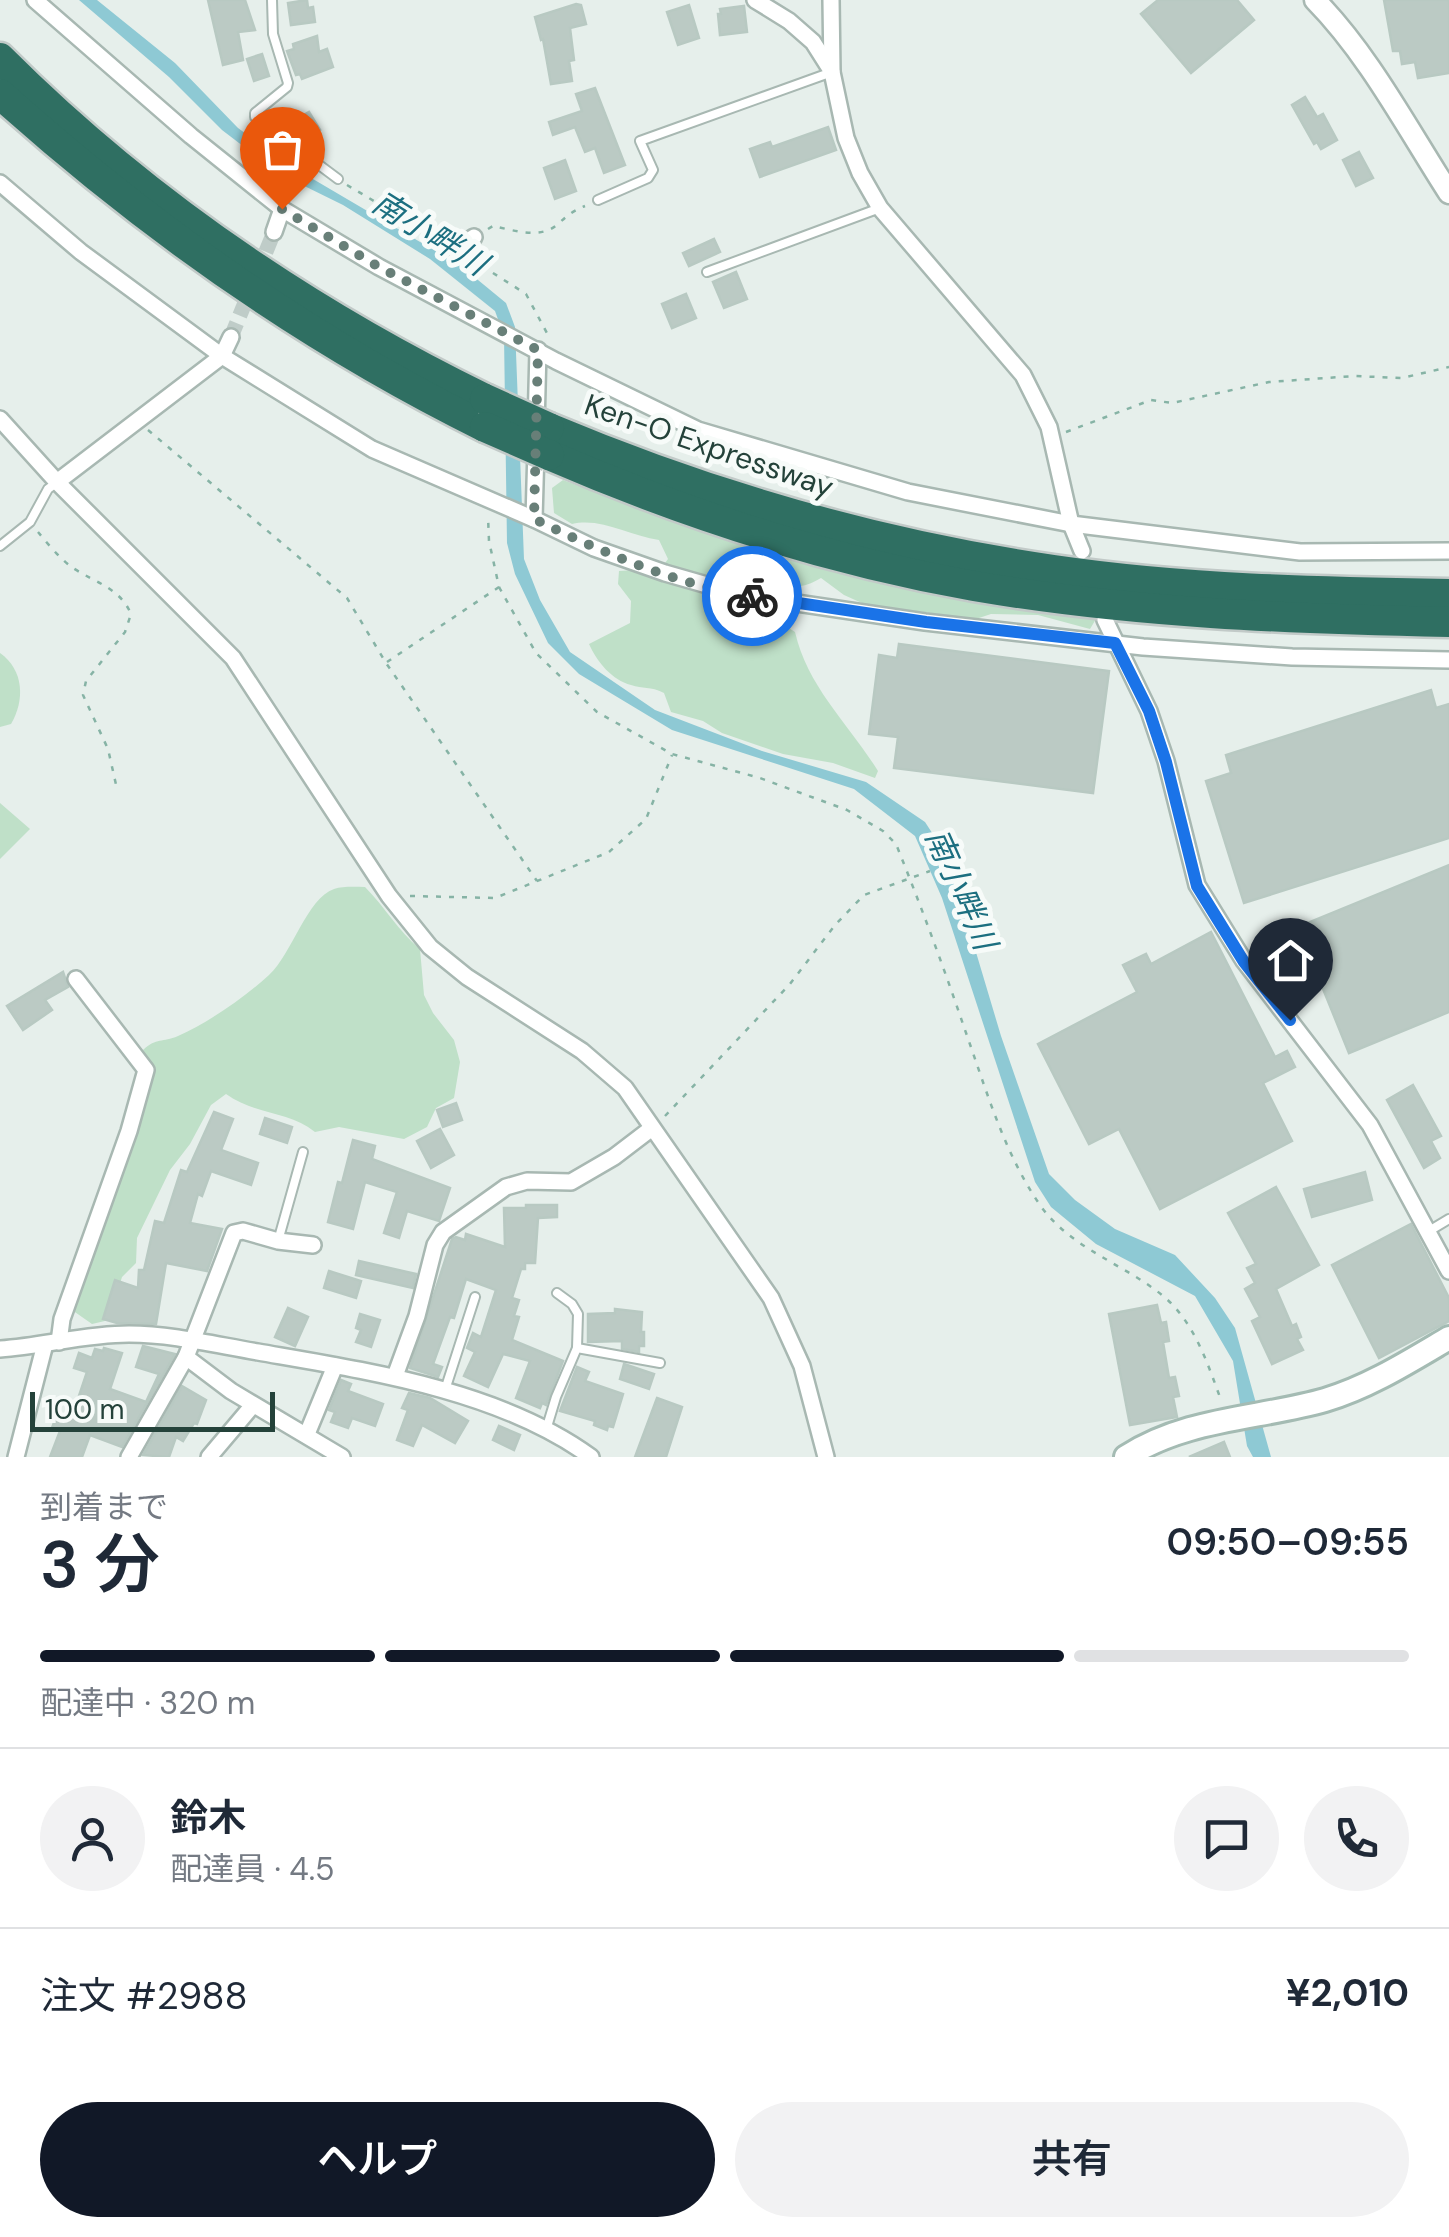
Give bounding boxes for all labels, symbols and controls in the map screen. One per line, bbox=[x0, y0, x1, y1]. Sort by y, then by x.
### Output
pin bbox=[240, 107, 325, 210]
icon: bag bbox=[255, 122, 310, 177]
water label: 南小畔川 bbox=[365, 181, 498, 286]
street label: Ken-O Expressway bbox=[579, 385, 839, 507]
courier bbox=[702, 546, 802, 646]
icon: bike bbox=[725, 569, 780, 624]
water label: 南小畔川 bbox=[916, 822, 1007, 959]
pin bbox=[1248, 918, 1333, 1021]
icon: home bbox=[1263, 933, 1318, 988]
scale bar bbox=[30, 1387, 275, 1432]
text: 100 m bbox=[45, 1391, 124, 1428]
text: 到着まで bbox=[40, 1486, 168, 1528]
text: 09:50–09:55 bbox=[1167, 1517, 1409, 1567]
text: 3 分 bbox=[40, 1523, 160, 1607]
text: 配達中 · 320 m bbox=[40, 1682, 255, 1724]
button: person bbox=[40, 1786, 145, 1891]
button: chat bbox=[1174, 1786, 1279, 1891]
button: phone bbox=[1304, 1786, 1409, 1891]
text: 鈴木 bbox=[170, 1793, 246, 1843]
text: 配達員 · 4.5 bbox=[170, 1848, 335, 1890]
text: ¥2,010 bbox=[1286, 1968, 1409, 2018]
text: 注文 #2988 bbox=[40, 1971, 248, 2021]
button: ヘルプ bbox=[40, 2102, 715, 2217]
button: 共有 bbox=[735, 2102, 1409, 2217]

